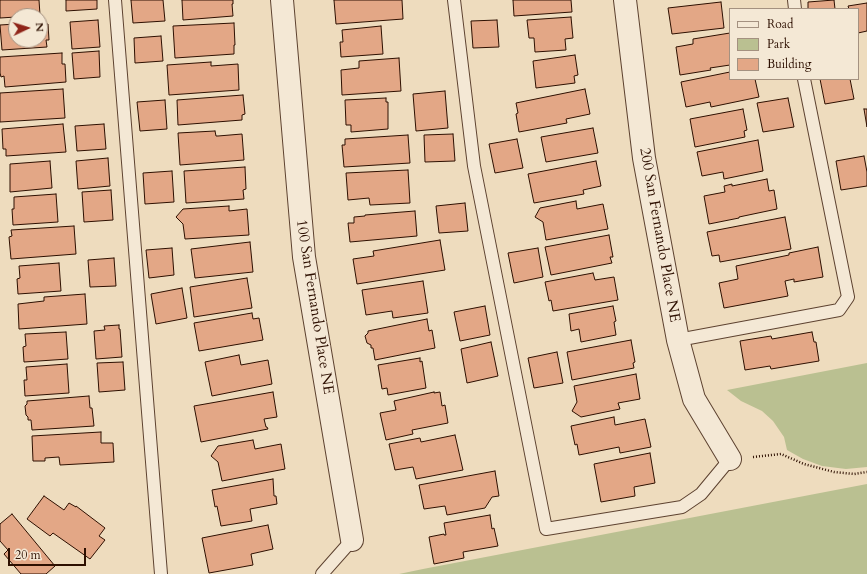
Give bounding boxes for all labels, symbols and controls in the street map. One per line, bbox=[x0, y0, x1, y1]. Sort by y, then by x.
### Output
north arrow bbox=[8, 8, 48, 48]
legend bbox=[729, 8, 859, 80]
text: Road bbox=[767, 16, 793, 32]
text: N bbox=[32, 22, 47, 32]
text: Park bbox=[767, 36, 790, 52]
text: Building bbox=[767, 56, 811, 72]
street label: 200 San Fernando Place NE bbox=[635, 146, 683, 324]
street label: 100 San Fernando Place NE bbox=[291, 218, 337, 396]
scale bar bbox=[10, 540, 88, 566]
text: 20 m bbox=[15, 547, 41, 563]

